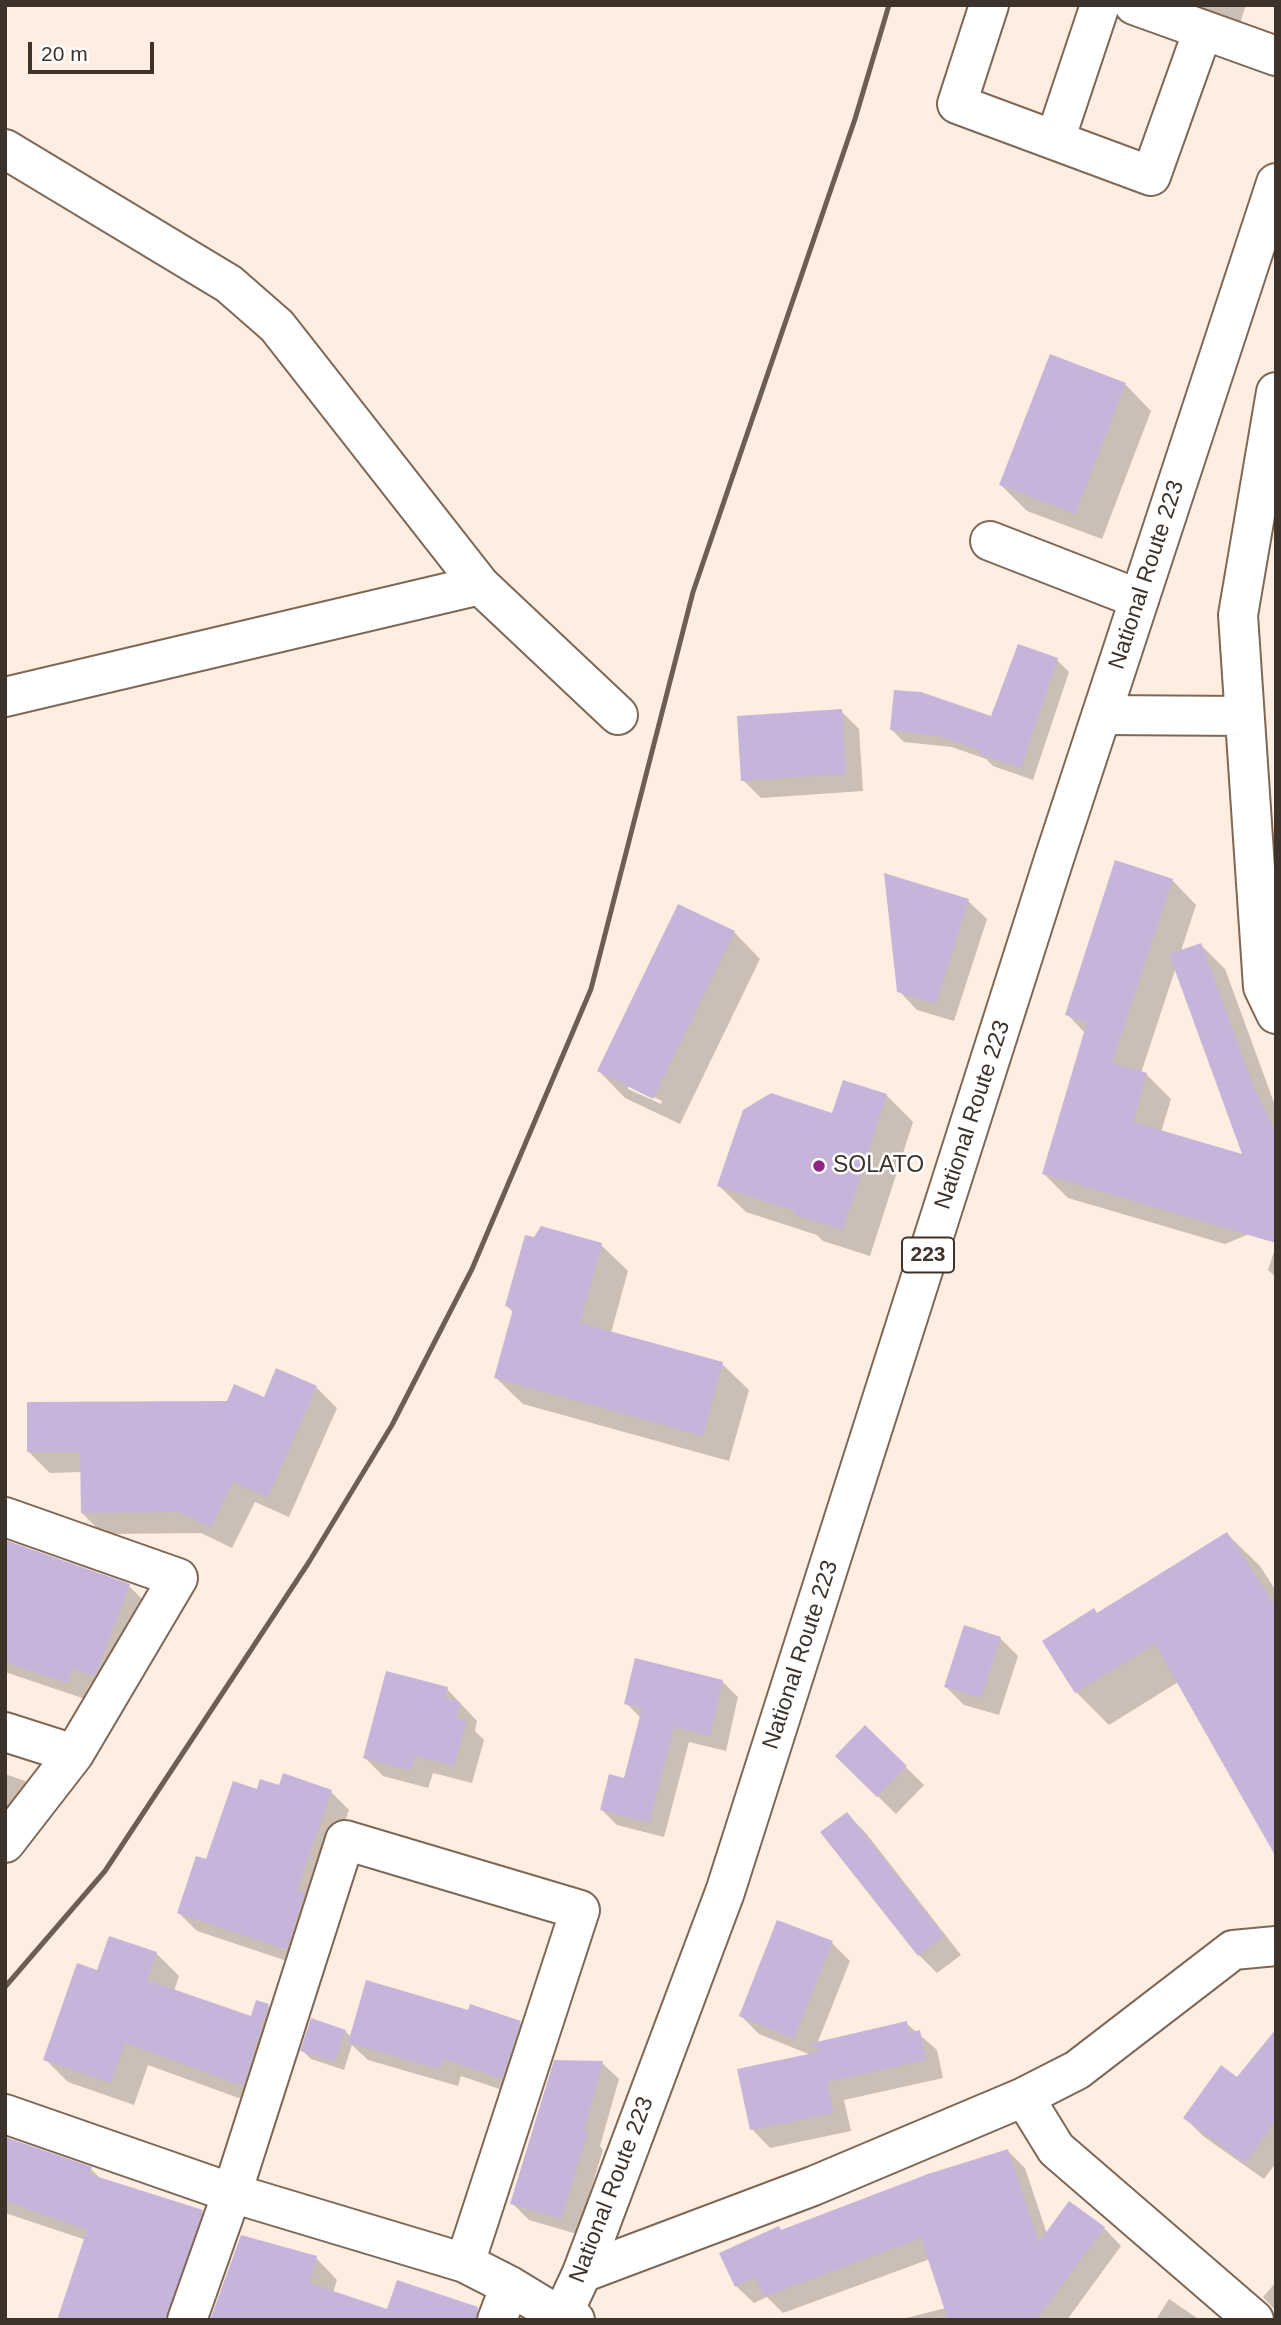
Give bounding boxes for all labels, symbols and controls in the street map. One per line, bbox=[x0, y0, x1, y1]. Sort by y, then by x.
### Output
scale bar bbox=[32, 28, 158, 72]
text: 20 m bbox=[41, 42, 88, 65]
street label: National Route 223 bbox=[1103, 477, 1191, 673]
street label: National Route 223 bbox=[929, 1017, 1017, 1213]
place label: SOLATO bbox=[833, 1152, 924, 1180]
marker: SOLATO bbox=[811, 1158, 827, 1174]
road number: 223 bbox=[902, 1238, 954, 1272]
street label: National Route 223 bbox=[757, 1557, 845, 1753]
street label: National Route 223 bbox=[564, 2093, 660, 2287]

